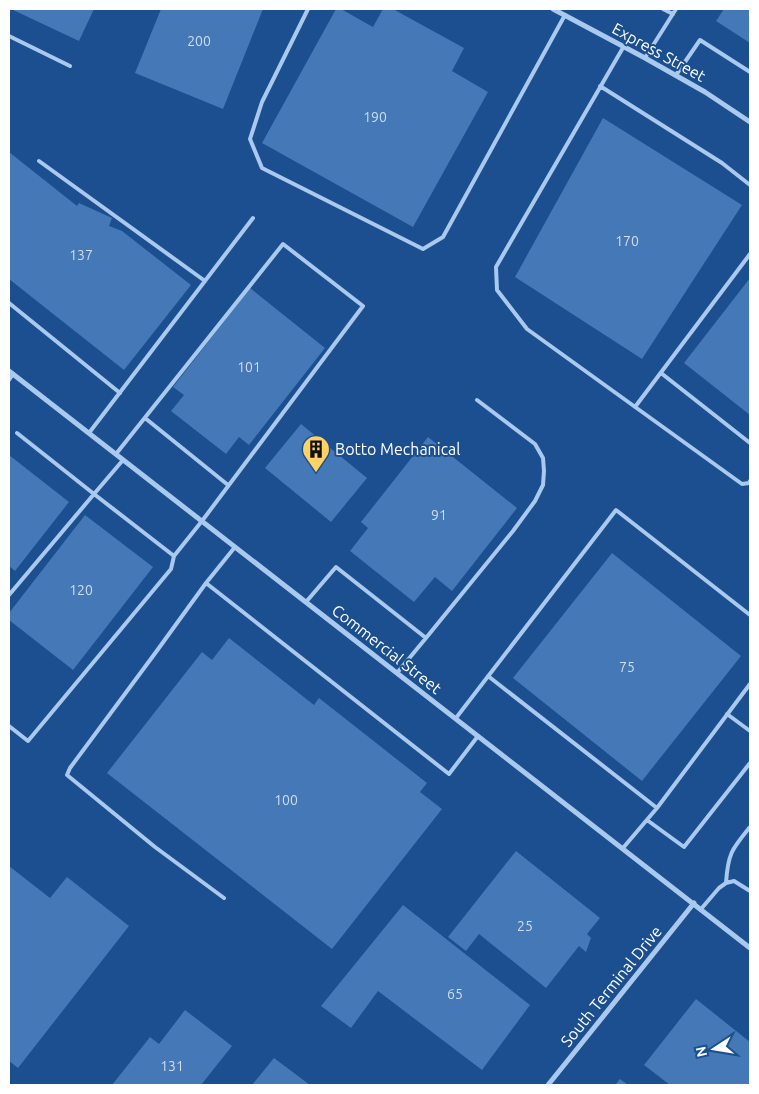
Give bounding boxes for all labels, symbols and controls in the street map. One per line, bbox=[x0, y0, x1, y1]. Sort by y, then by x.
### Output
street label: Express Street bbox=[609, 19, 709, 85]
house number: 200 bbox=[187, 33, 211, 49]
house number: 190 bbox=[363, 109, 387, 125]
house number: 170 bbox=[615, 233, 639, 249]
house number: 137 bbox=[69, 247, 93, 263]
house number: 101 bbox=[237, 359, 261, 375]
building icon: Botto Mechanical bbox=[301, 434, 331, 473]
place label: Botto Mechanical bbox=[335, 440, 460, 458]
house number: 91 bbox=[431, 507, 447, 523]
house number: 120 bbox=[69, 582, 93, 598]
street label: Commercial Street bbox=[329, 601, 446, 698]
house number: 75 bbox=[619, 659, 635, 675]
house number: 100 bbox=[274, 792, 298, 808]
house number: 25 bbox=[517, 918, 533, 934]
street label: South Terminal Drive bbox=[557, 922, 665, 1050]
house number: 65 bbox=[447, 986, 463, 1002]
north arrow bbox=[689, 1024, 739, 1074]
text: N bbox=[692, 1045, 710, 1058]
house number: 131 bbox=[160, 1058, 184, 1074]

